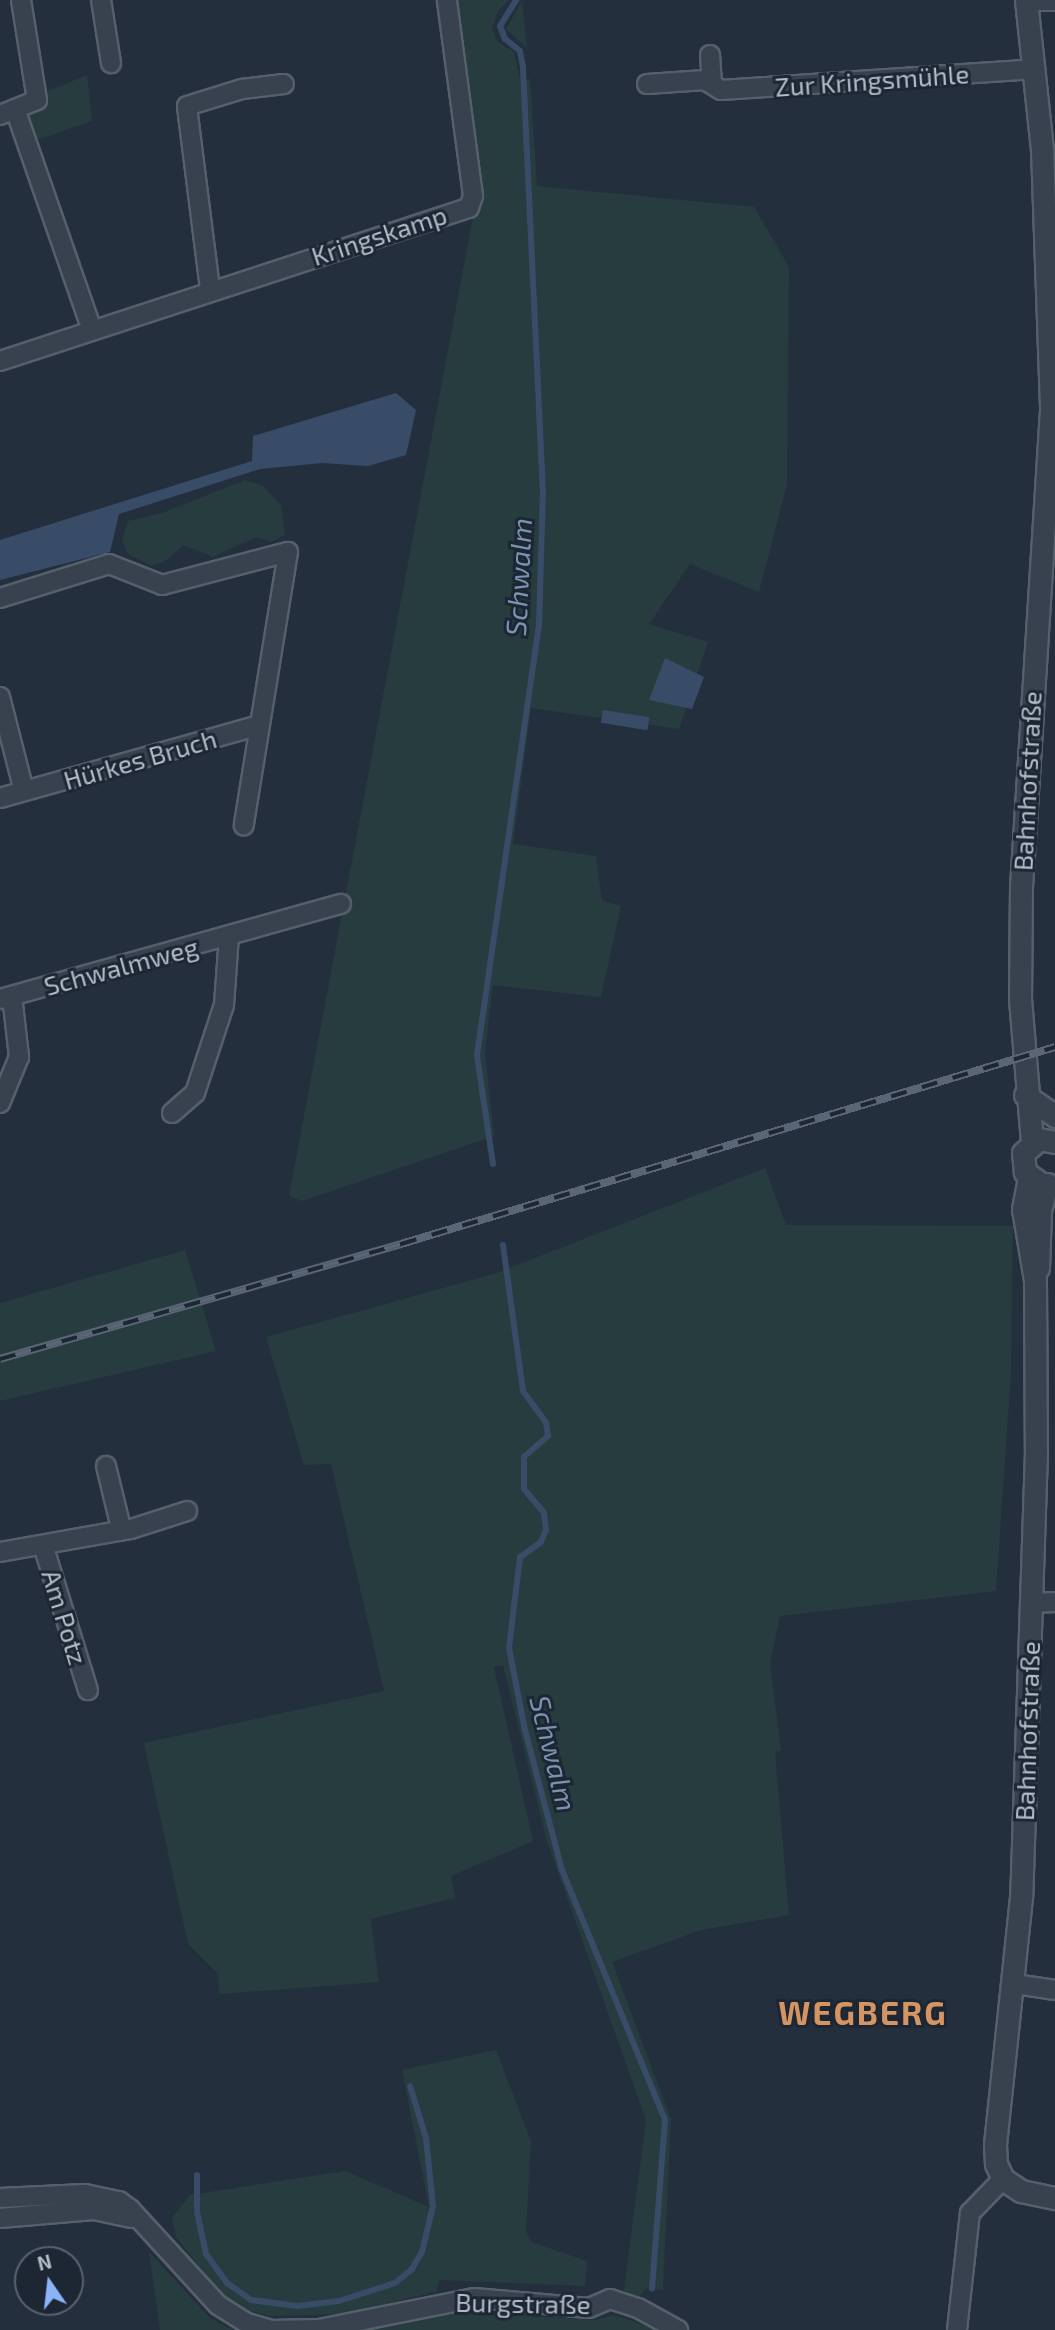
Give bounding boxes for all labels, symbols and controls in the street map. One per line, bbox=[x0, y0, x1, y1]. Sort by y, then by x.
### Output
street label: Zur Kringsmühle bbox=[774, 58, 970, 102]
street label: Kringskamp bbox=[307, 198, 451, 272]
water label: Schwalm bbox=[498, 517, 538, 637]
street label: Bahnhofstraße bbox=[1007, 690, 1047, 872]
street label: Hürkes Bruch bbox=[60, 722, 220, 796]
street label: Schwalmweg bbox=[40, 930, 202, 1002]
street label: Am Potz bbox=[36, 1566, 94, 1668]
street label: Bahnhofstraße bbox=[1008, 1641, 1046, 1821]
water label: Schwalm bbox=[523, 1692, 585, 1814]
district label: WEGBERG bbox=[779, 1993, 947, 2033]
north arrow bbox=[14, 2246, 84, 2316]
text: N bbox=[35, 2249, 54, 2275]
street label: Burgstraße bbox=[455, 2286, 591, 2320]

